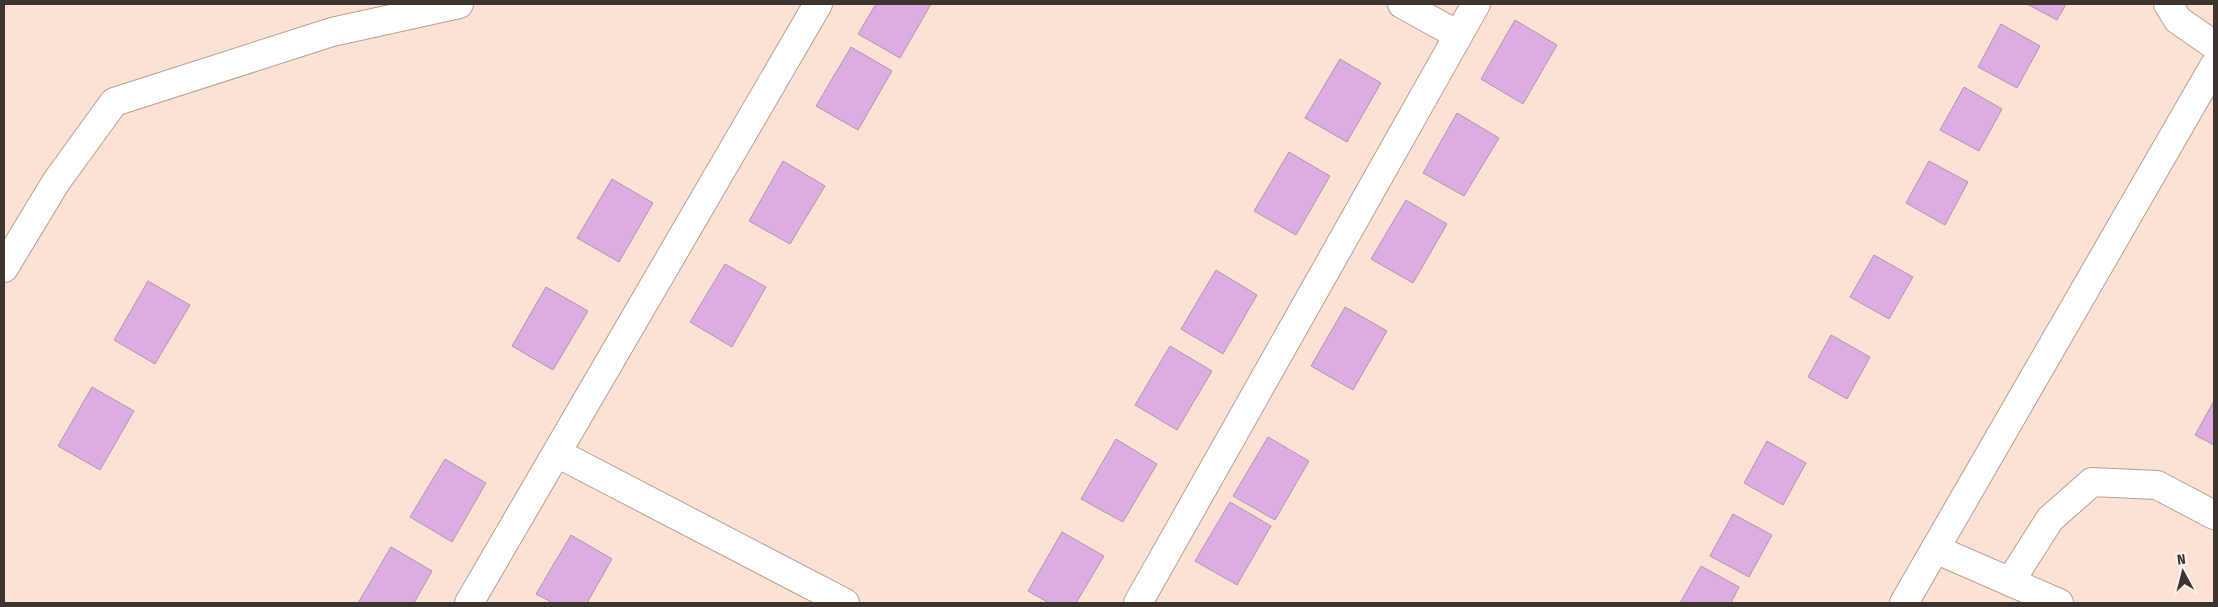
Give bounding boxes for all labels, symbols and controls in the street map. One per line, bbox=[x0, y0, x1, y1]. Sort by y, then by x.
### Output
north arrow bbox=[2158, 547, 2208, 597]
text: N bbox=[2176, 551, 2187, 569]

